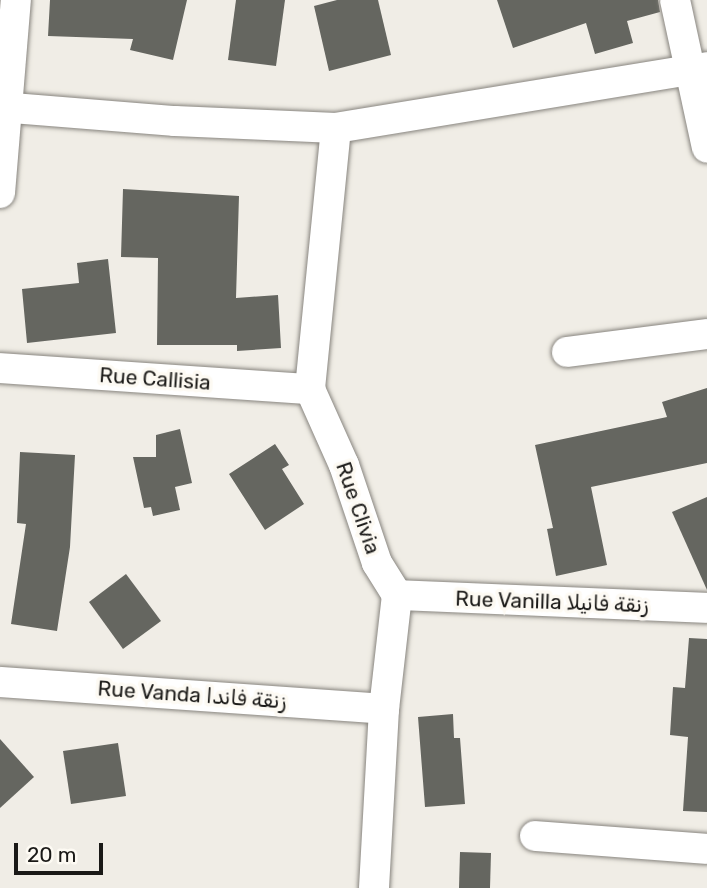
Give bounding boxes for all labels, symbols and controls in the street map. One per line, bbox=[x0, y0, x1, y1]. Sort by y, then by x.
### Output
street label: Rue Callisia bbox=[98, 363, 212, 395]
street label: Rue Clivia bbox=[330, 459, 386, 557]
street label: Rue Vanilla زنقة فانيلا bbox=[454, 586, 650, 618]
street label: Rue Vanda زنقة فاندا bbox=[96, 676, 288, 714]
scale bar bbox=[18, 828, 107, 872]
text: 20 m bbox=[27, 842, 76, 867]

